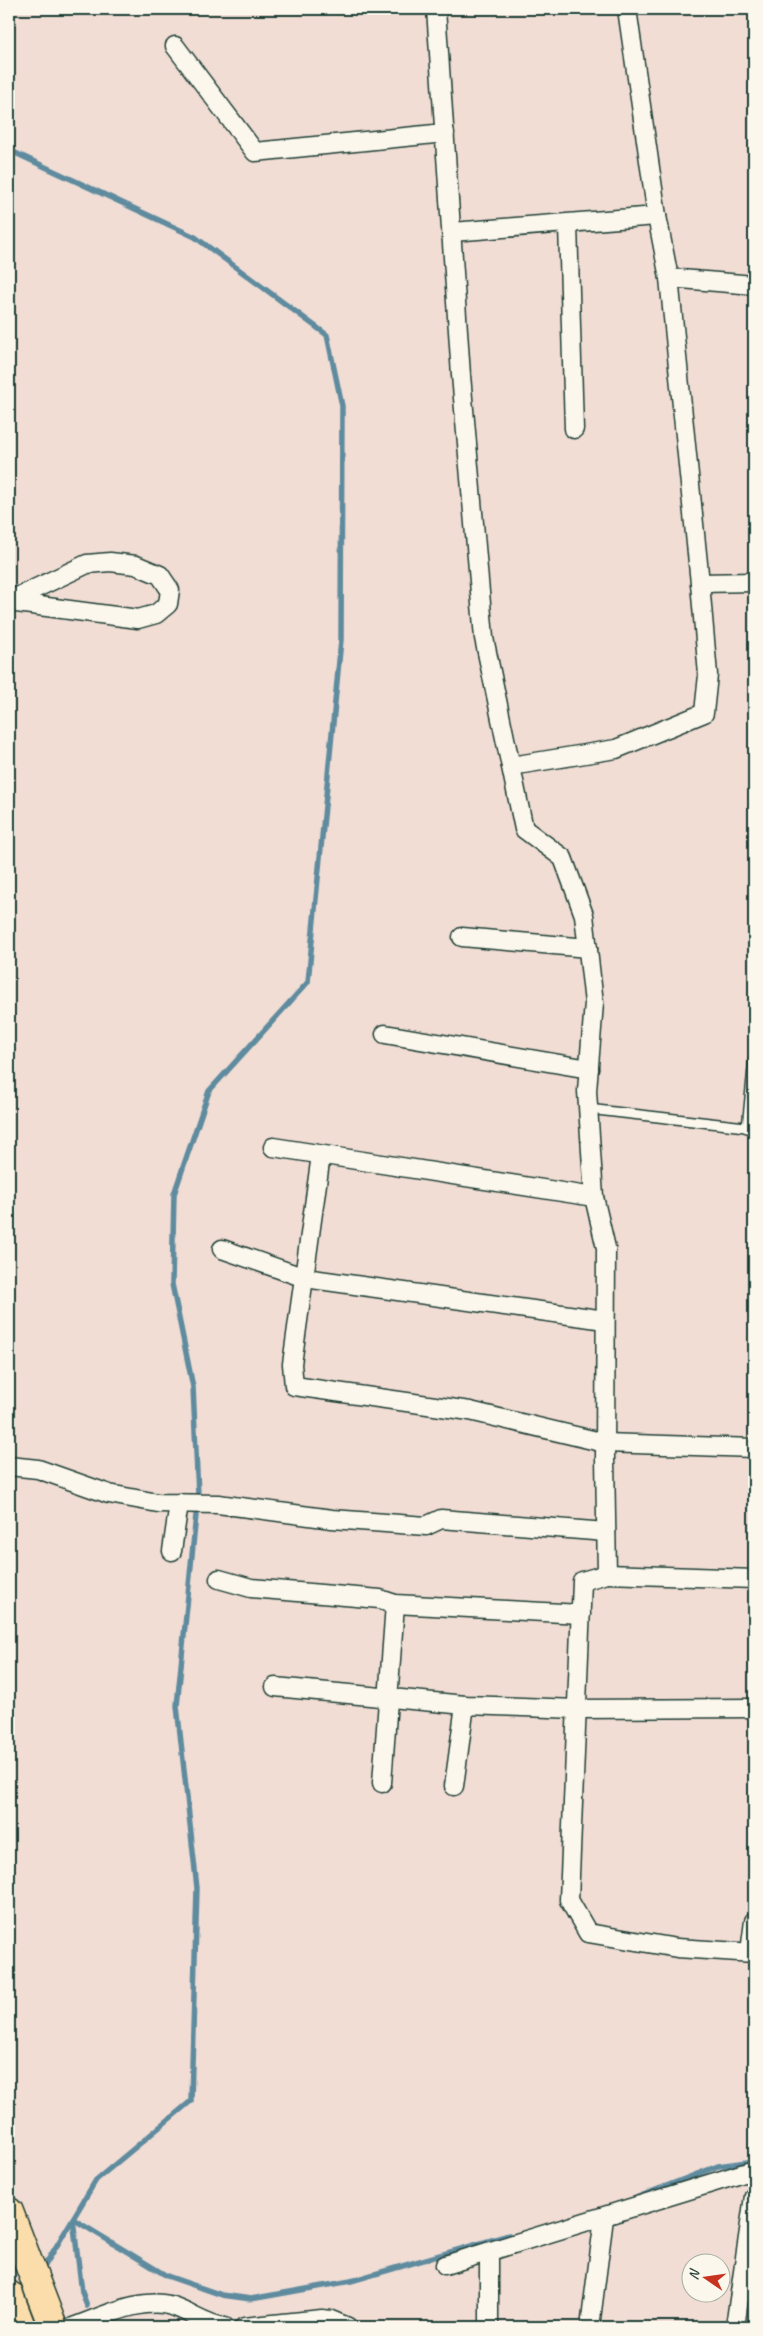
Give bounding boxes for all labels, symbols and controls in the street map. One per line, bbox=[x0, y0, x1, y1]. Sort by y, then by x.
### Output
north arrow bbox=[680, 2254, 730, 2304]
text: N bbox=[685, 2267, 704, 2281]

